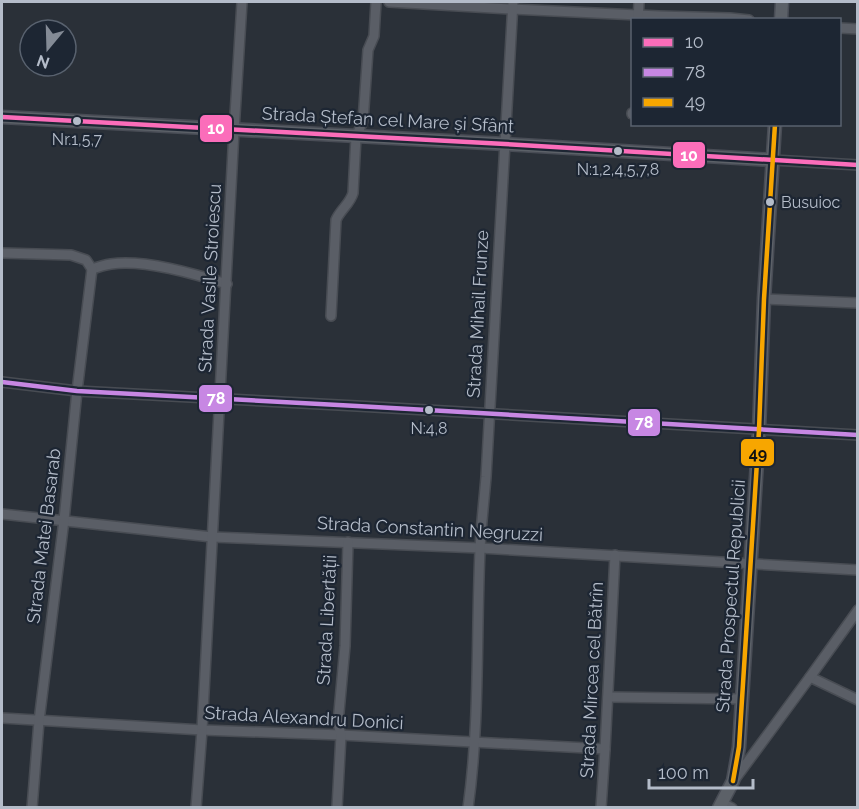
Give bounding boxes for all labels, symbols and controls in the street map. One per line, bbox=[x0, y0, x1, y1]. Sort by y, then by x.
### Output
north arrow bbox=[18, 18, 78, 78]
legend bbox=[631, 18, 841, 126]
text: 10 bbox=[685, 31, 704, 52]
text: N bbox=[34, 51, 52, 73]
text: 78 bbox=[685, 61, 705, 82]
text: 49 bbox=[685, 91, 705, 112]
street label: Strada Ștefan cel Mare și Sfânt bbox=[261, 102, 515, 137]
line badge: 10 bbox=[199, 114, 233, 143]
marker: Nr.1,5,7 bbox=[71, 115, 83, 127]
text: 10 bbox=[207, 119, 225, 138]
place label: Nr.1,5,7 bbox=[52, 130, 103, 149]
line badge: 10 bbox=[672, 141, 706, 169]
marker: N:1,2,4,5,7,8 bbox=[612, 145, 624, 157]
text: 10 bbox=[680, 146, 698, 165]
place label: N:1,2,4,5,7,8 bbox=[577, 160, 659, 179]
street label: Strada Vasile Stroiescu bbox=[194, 183, 225, 373]
place label: Busuioc bbox=[781, 193, 840, 212]
marker: Busuioc bbox=[764, 196, 776, 208]
street label: Strada Mihail Frunze bbox=[463, 229, 492, 398]
line badge: 78 bbox=[198, 384, 233, 413]
text: 78 bbox=[207, 389, 225, 408]
marker: N:4,8 bbox=[423, 404, 435, 416]
line badge: 78 bbox=[627, 408, 661, 437]
text: 78 bbox=[635, 413, 653, 432]
place label: N:4,8 bbox=[410, 419, 448, 438]
line badge: 49 bbox=[740, 438, 775, 467]
text: 49 bbox=[749, 444, 767, 463]
street label: Strada Matei Basarab bbox=[22, 447, 65, 625]
street label: Strada Prospectul Republicii bbox=[712, 479, 749, 713]
street label: Strada Constantin Negruzzi bbox=[317, 512, 543, 545]
street label: Strada Libertății bbox=[313, 554, 340, 686]
street label: Strada Mircea cel Bătrîn bbox=[576, 581, 607, 779]
street label: Strada Alexandru Donici bbox=[204, 702, 404, 733]
scale bar bbox=[649, 752, 752, 790]
text: 100 m bbox=[658, 762, 709, 783]

